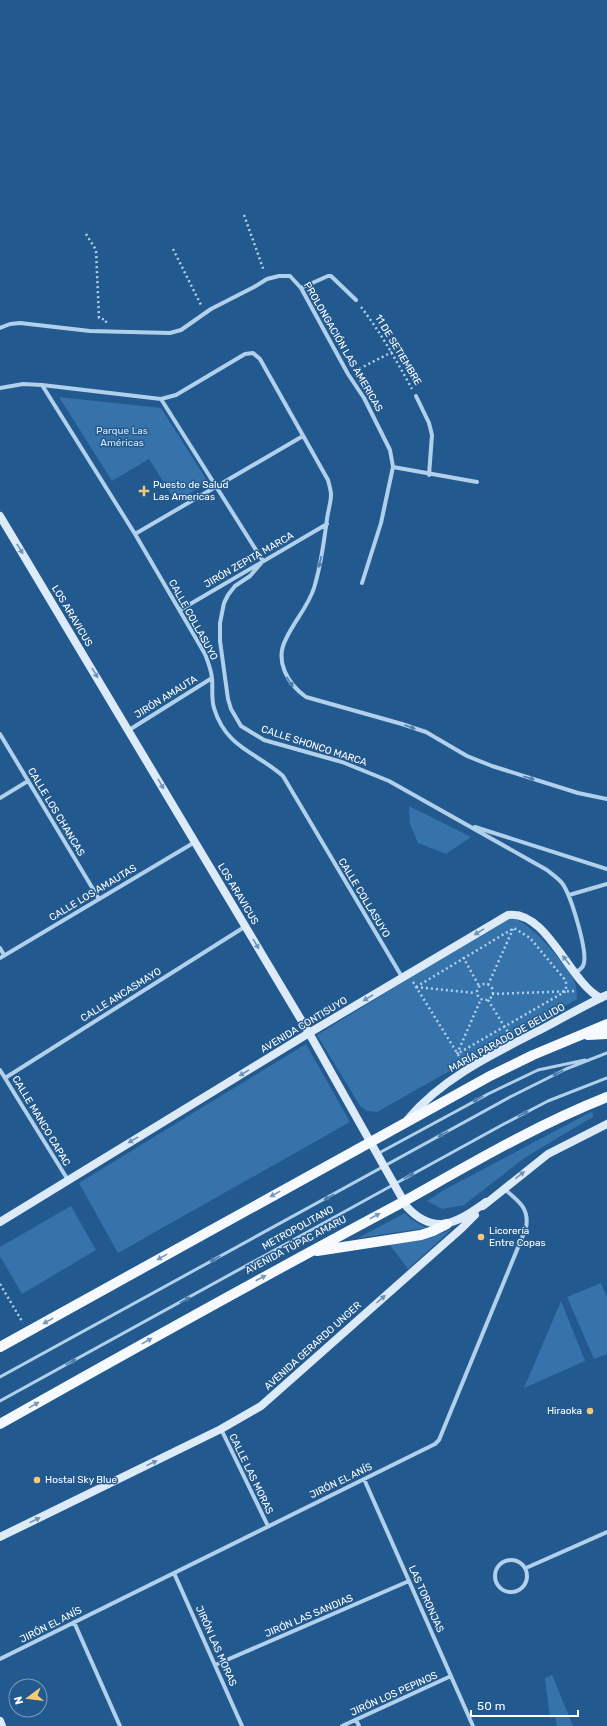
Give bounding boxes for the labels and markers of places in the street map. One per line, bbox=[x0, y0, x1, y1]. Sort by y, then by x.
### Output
place label: Puesto de Salud Las Americas bbox=[153, 479, 228, 503]
marker: Puesto de Salud Las Americas bbox=[138, 485, 150, 497]
place label: Licorería Entre Copas bbox=[489, 1225, 546, 1249]
marker: Licorería Entre Copas bbox=[476, 1232, 486, 1242]
place label: Hiraoka bbox=[547, 1405, 582, 1417]
marker: Hiraoka bbox=[585, 1406, 595, 1416]
place label: Hostal Sky Blue bbox=[45, 1474, 117, 1486]
marker: Hostal Sky Blue bbox=[32, 1475, 42, 1485]

